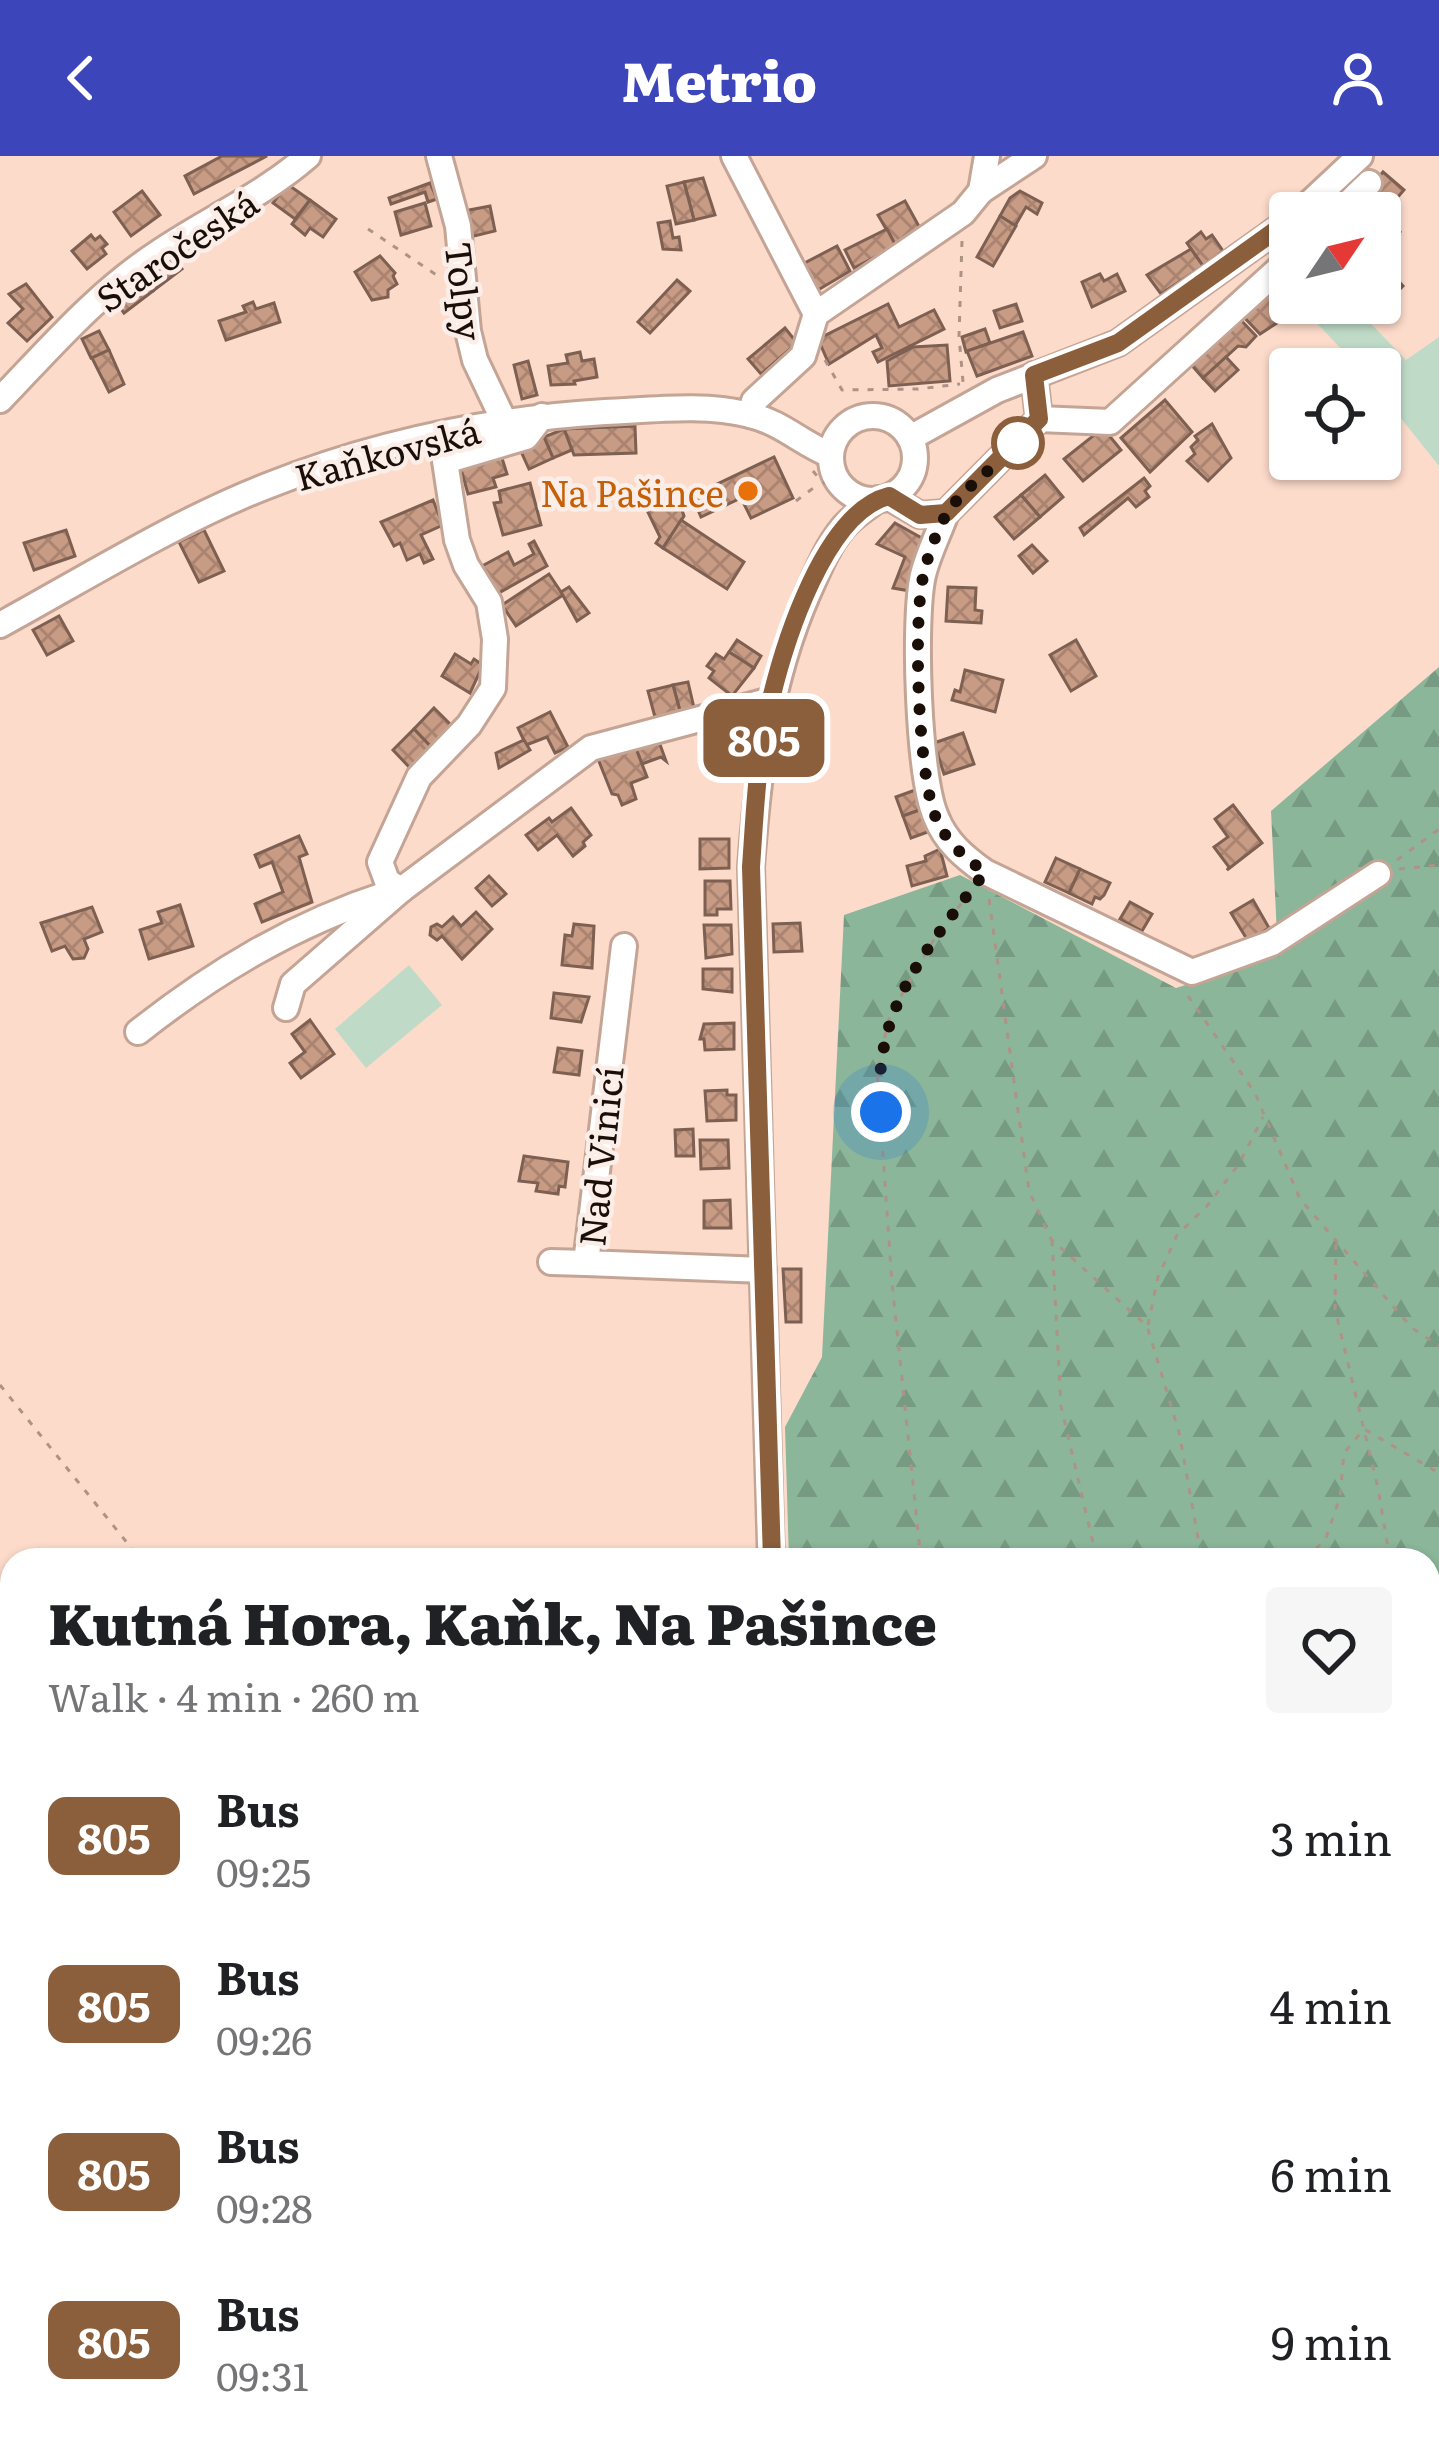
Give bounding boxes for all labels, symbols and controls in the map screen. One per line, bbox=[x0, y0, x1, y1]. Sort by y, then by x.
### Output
text: Metrio bbox=[622, 38, 817, 119]
icon: back bbox=[48, 45, 114, 111]
icon: person bbox=[1325, 45, 1391, 111]
street label: Staročeská bbox=[84, 175, 268, 323]
north arrow bbox=[1269, 192, 1401, 324]
map controls bbox=[1269, 192, 1401, 480]
street label: Tolpy bbox=[434, 239, 498, 344]
button: locate bbox=[1269, 348, 1401, 480]
street label: Kaňkovská bbox=[289, 402, 486, 502]
unlabelled marker bbox=[993, 418, 1043, 468]
place label: Na Pašince bbox=[540, 465, 724, 518]
marker: Na Pašince bbox=[735, 478, 761, 504]
line badge: 805 bbox=[695, 699, 833, 777]
text: 805 bbox=[727, 707, 801, 769]
street label: Nad Vinicí bbox=[563, 1063, 635, 1249]
your location bbox=[851, 1082, 911, 1142]
text: Kutná Hora, Kaňk, Na Pašince bbox=[48, 1578, 937, 1663]
button: heart bbox=[1266, 1587, 1392, 1713]
text: Walk · 4 min · 260 m bbox=[48, 1666, 420, 1724]
text: Bus bbox=[216, 1774, 300, 1841]
text: 3 min bbox=[1270, 1803, 1392, 1870]
text: 805 bbox=[77, 1805, 151, 1867]
text: 09:25 bbox=[216, 1841, 311, 1899]
text: Bus bbox=[216, 1942, 300, 2009]
text: 4 min bbox=[1270, 1971, 1392, 2038]
text: 805 bbox=[77, 1973, 151, 2035]
text: 09:26 bbox=[216, 2009, 312, 2067]
text: Bus bbox=[216, 2110, 300, 2177]
text: 6 min bbox=[1270, 2139, 1392, 2206]
text: 805 bbox=[77, 2141, 151, 2203]
text: 09:28 bbox=[216, 2177, 313, 2235]
text: Bus bbox=[216, 2278, 300, 2345]
text: 9 min bbox=[1271, 2307, 1392, 2374]
text: 805 bbox=[77, 2309, 151, 2371]
text: 09:31 bbox=[216, 2345, 309, 2403]

